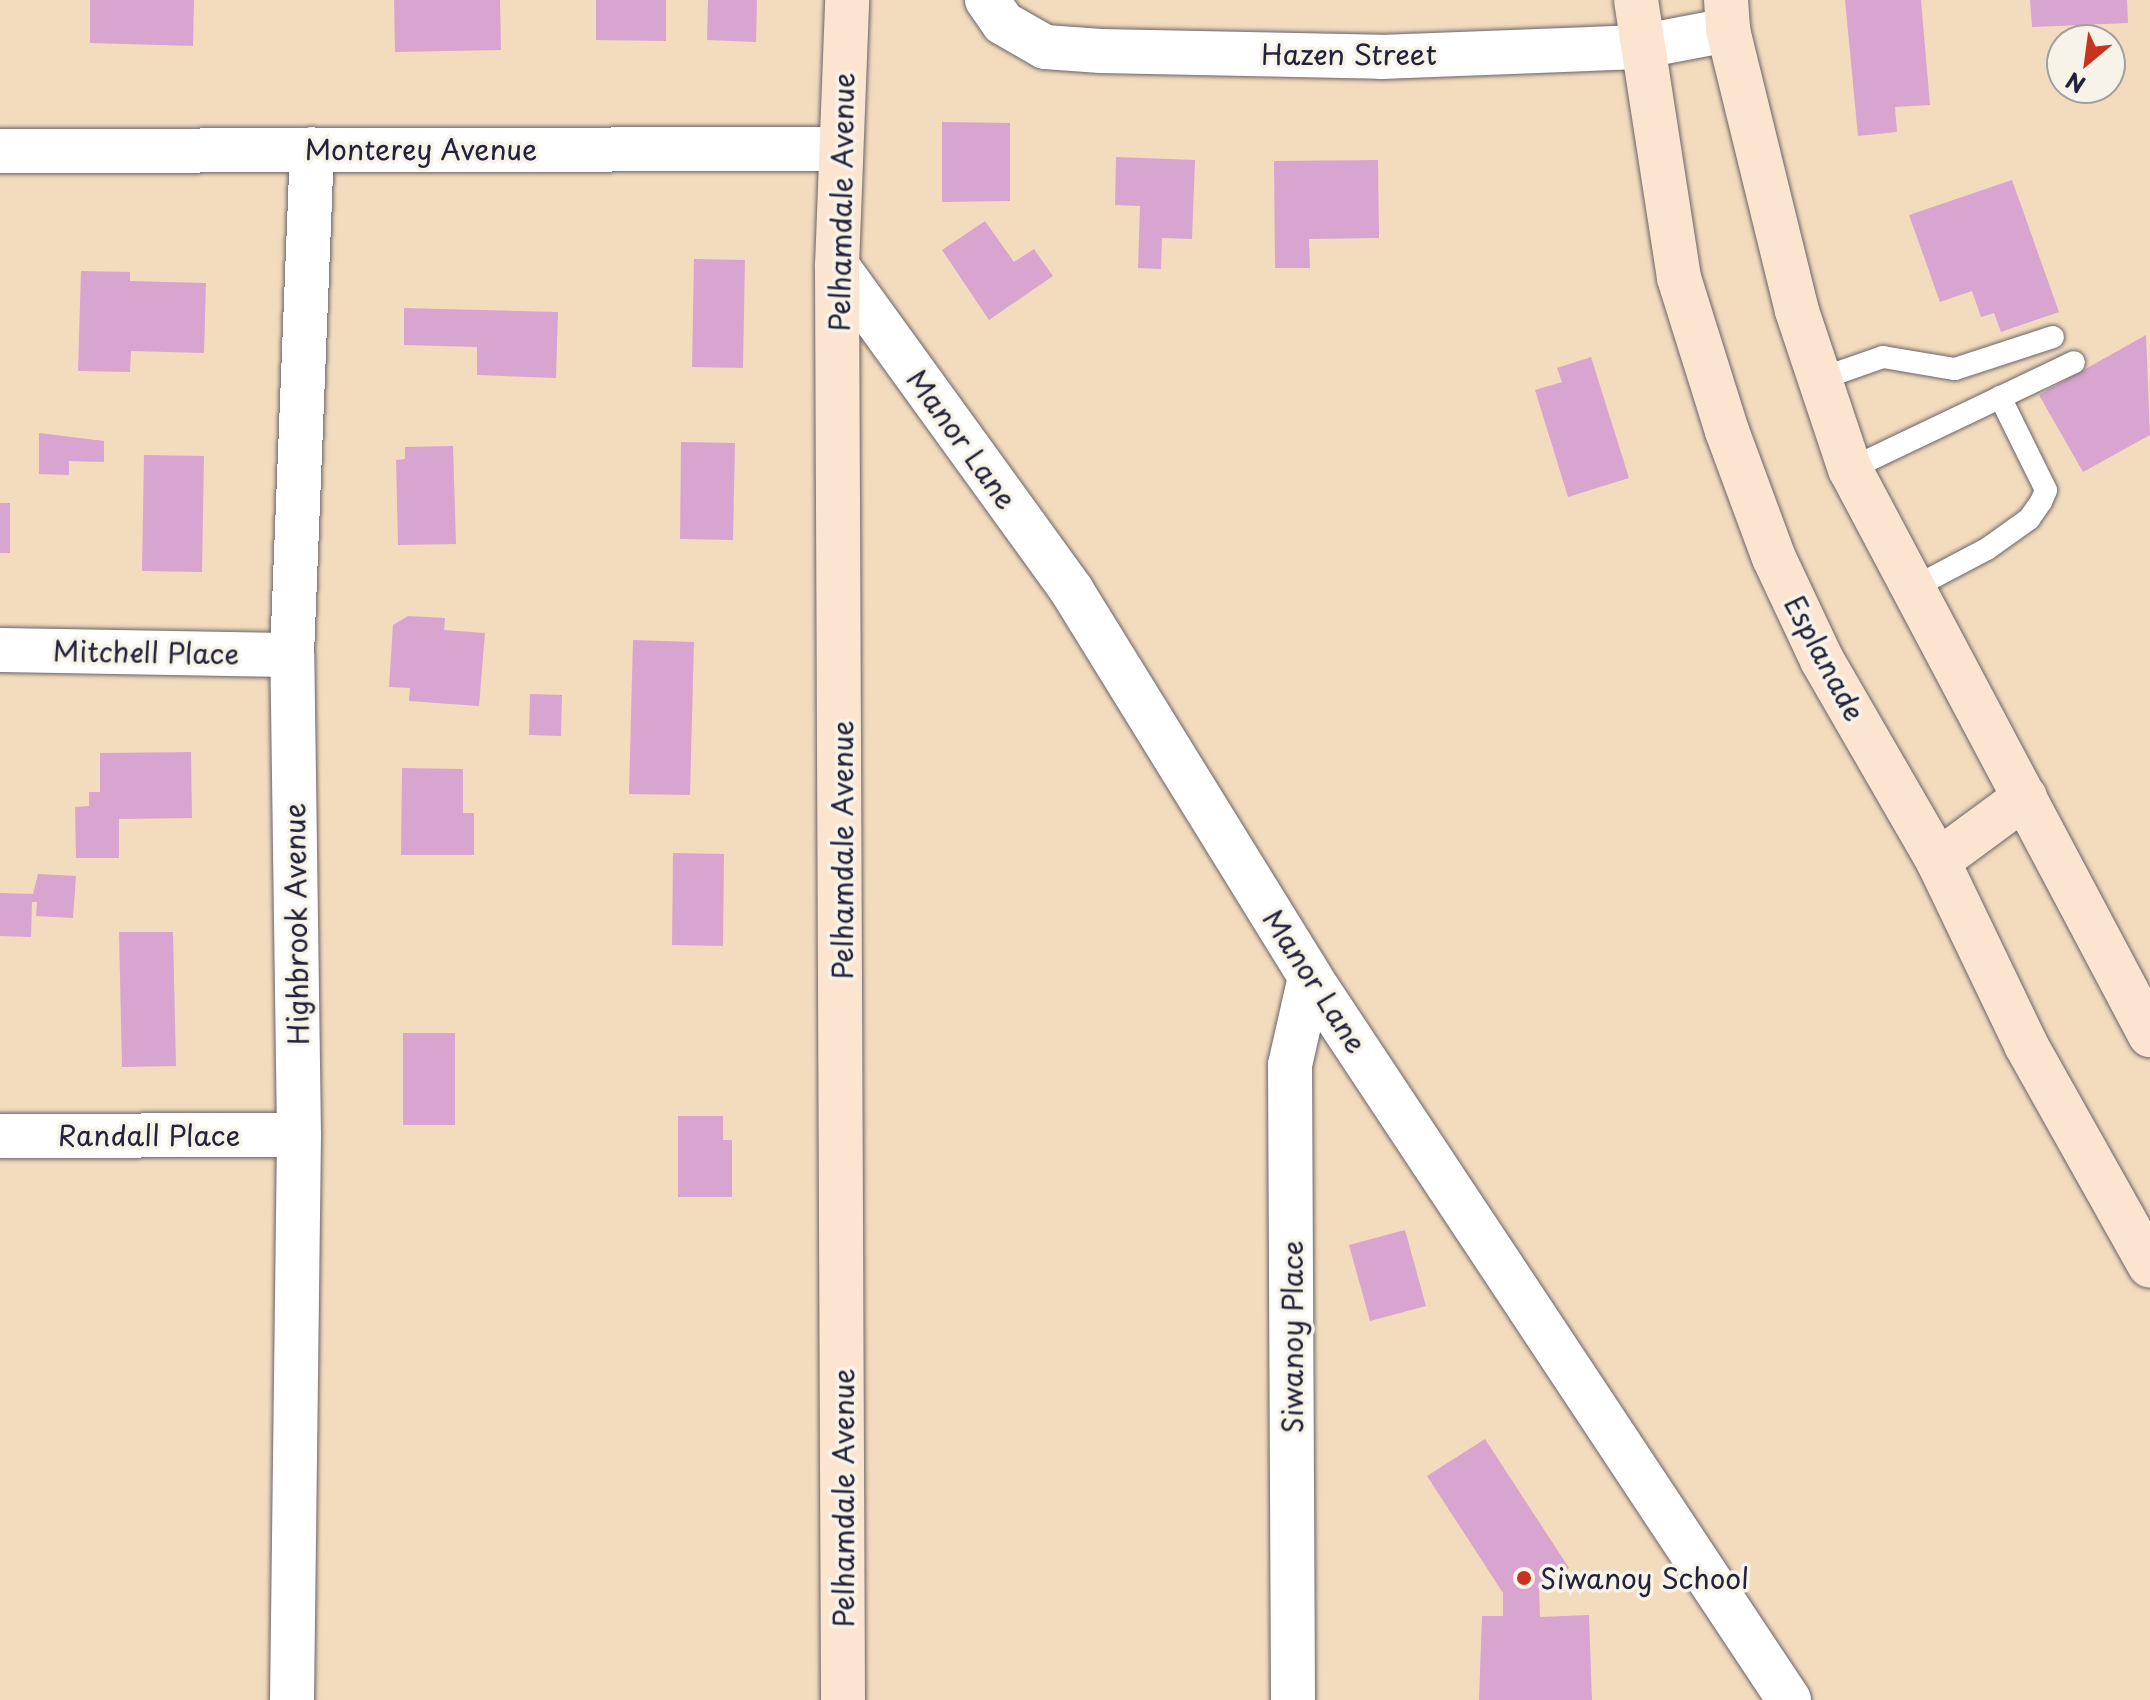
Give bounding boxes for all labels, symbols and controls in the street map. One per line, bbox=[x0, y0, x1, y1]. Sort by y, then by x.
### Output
north arrow bbox=[2046, 24, 2126, 104]
street label: Hazen Street bbox=[1260, 37, 1438, 71]
text: N bbox=[2059, 65, 2091, 102]
street label: Pelhamdale Avenue bbox=[822, 72, 860, 332]
street label: Monterey Avenue bbox=[304, 132, 538, 166]
street label: Manor Lane bbox=[900, 363, 1024, 515]
street label: Esplanade bbox=[1778, 590, 1872, 726]
street label: Mitchell Place bbox=[52, 634, 240, 670]
street label: Pelhamdale Avenue bbox=[825, 720, 859, 980]
street label: Highbrook Avenue bbox=[277, 802, 315, 1046]
street label: Manor Lane bbox=[1256, 903, 1374, 1059]
street label: Randall Place bbox=[58, 1118, 240, 1152]
street label: Siwanoy Place bbox=[1275, 1240, 1309, 1434]
street label: Pelhamdale Avenue bbox=[826, 1368, 860, 1628]
place label: Siwanoy School bbox=[1540, 1561, 1750, 1595]
marker: Siwanoy School bbox=[1515, 1569, 1533, 1587]

